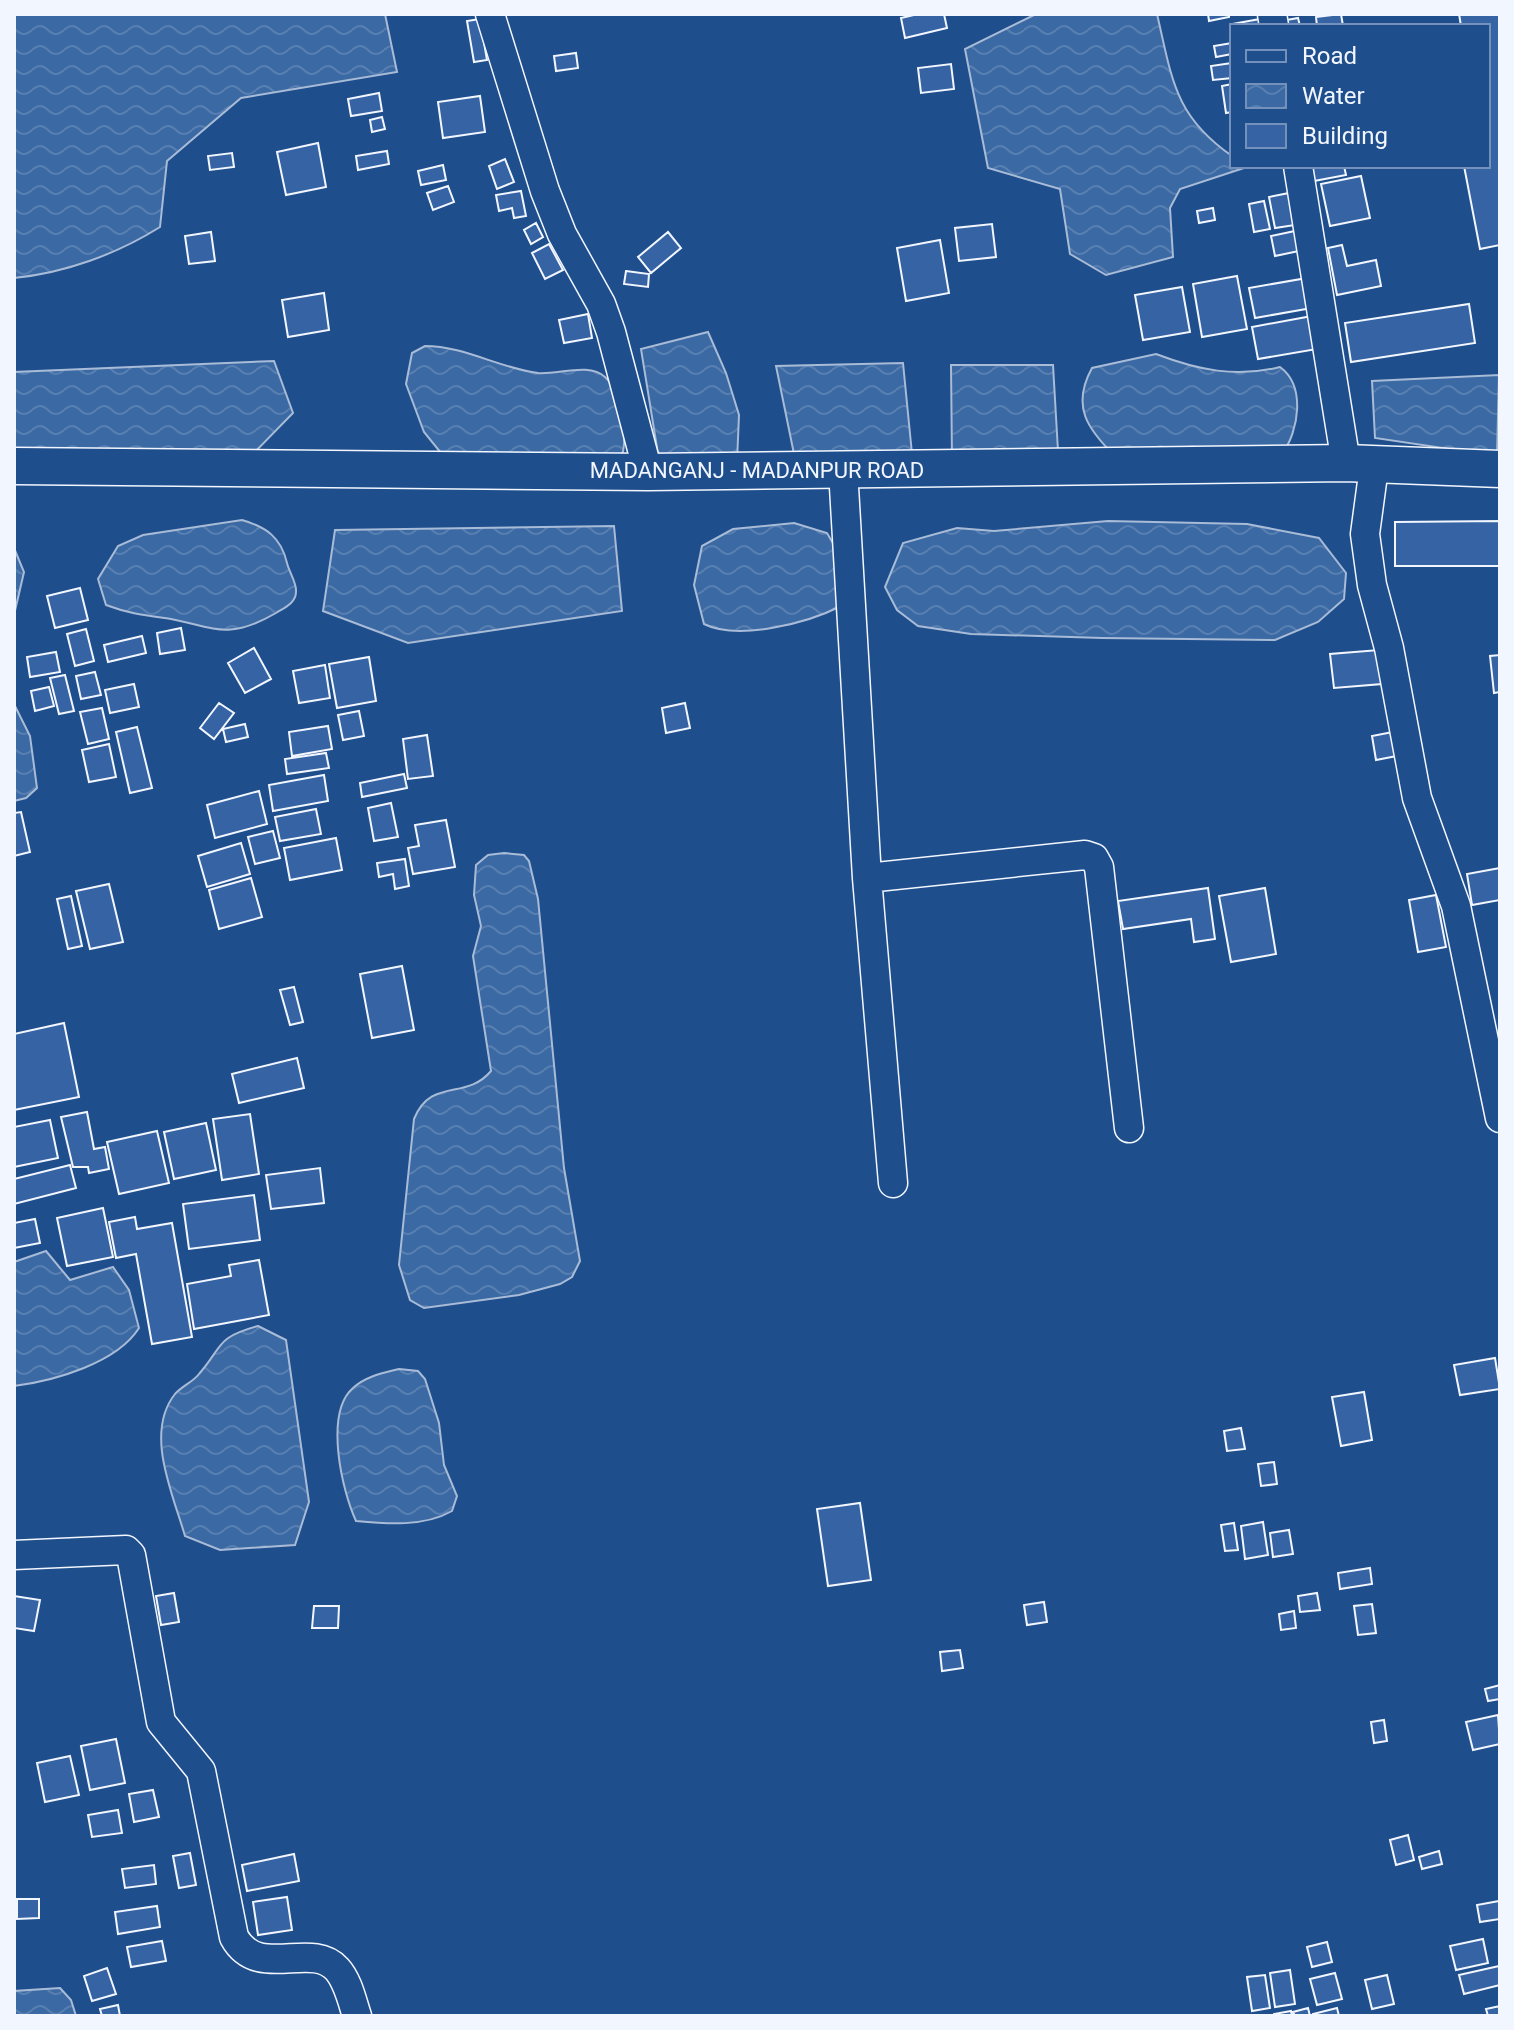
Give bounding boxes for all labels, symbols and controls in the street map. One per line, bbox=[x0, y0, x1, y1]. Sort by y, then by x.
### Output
legend bbox=[1230, 24, 1490, 168]
text: Road bbox=[1302, 42, 1357, 70]
text: Water bbox=[1302, 82, 1365, 110]
text: Building bbox=[1302, 122, 1388, 150]
street label: MADANGANJ - MADANPUR ROAD bbox=[590, 458, 924, 483]

